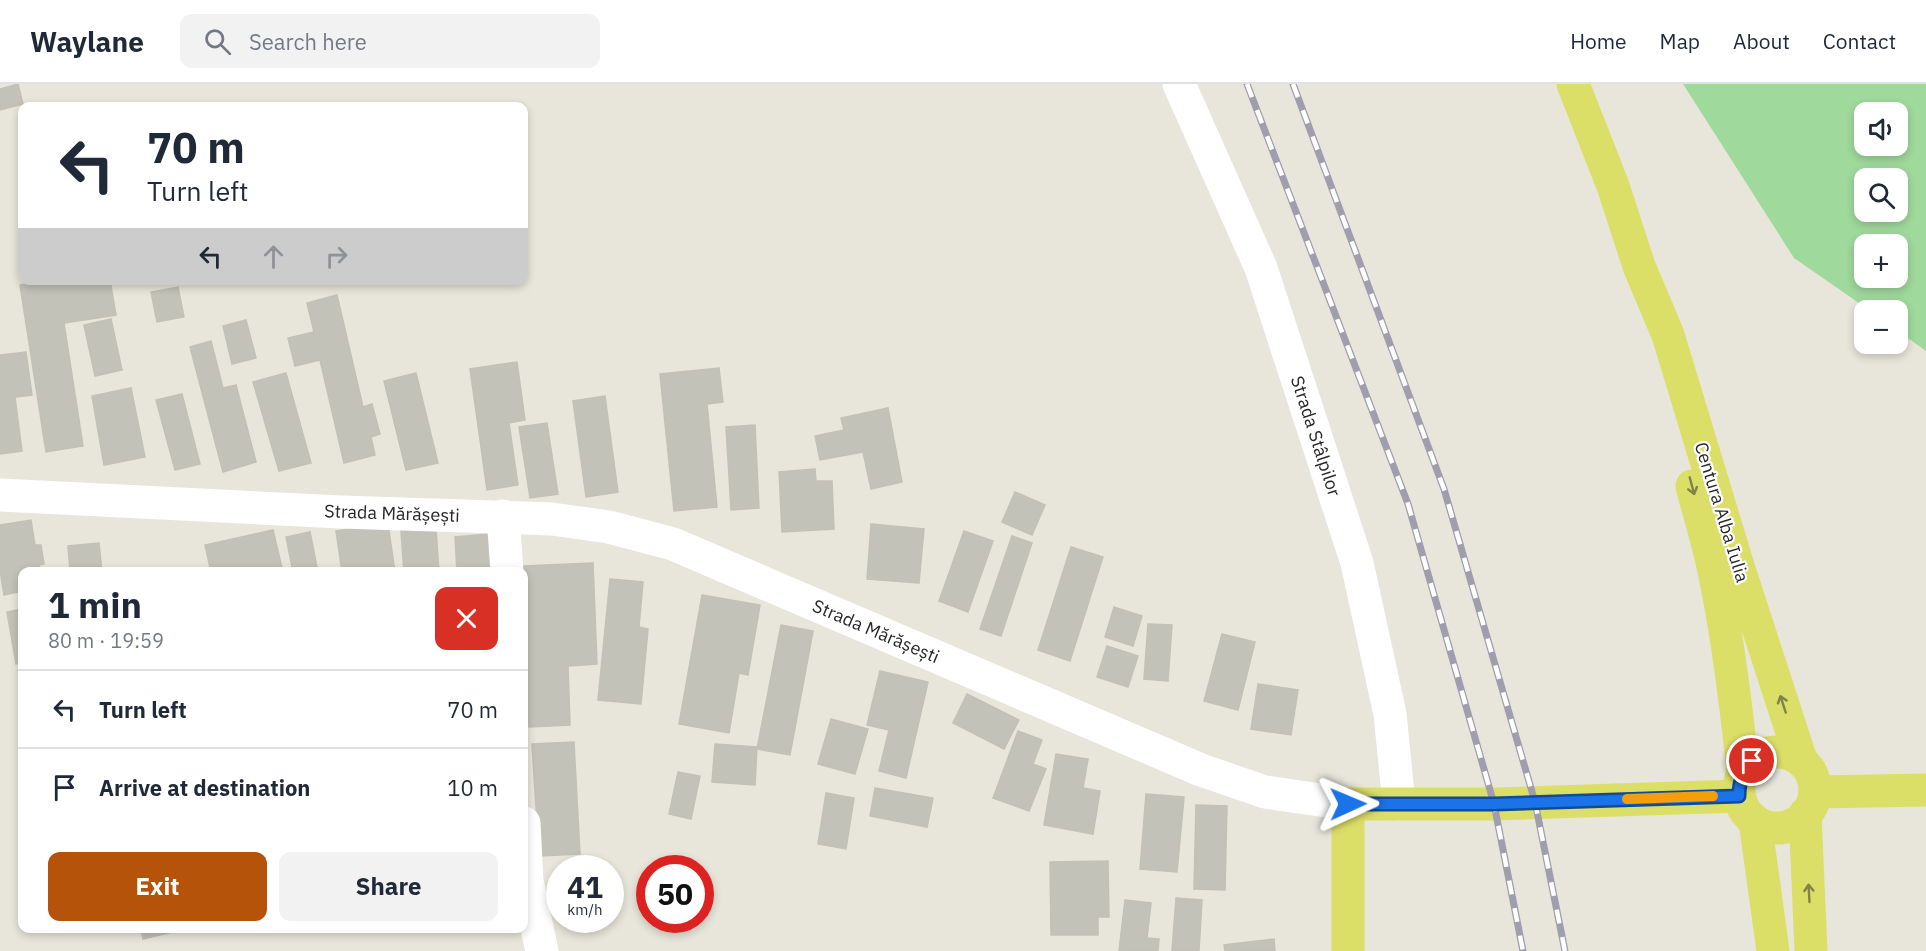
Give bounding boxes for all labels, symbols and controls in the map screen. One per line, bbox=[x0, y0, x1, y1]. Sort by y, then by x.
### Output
search box bbox=[180, 14, 600, 68]
text: Waylane bbox=[30, 23, 144, 60]
icon: search bbox=[201, 25, 234, 58]
text: Search here bbox=[249, 27, 367, 56]
text: Home bbox=[1570, 27, 1627, 55]
text: Map bbox=[1660, 27, 1700, 55]
text: About bbox=[1733, 27, 1790, 55]
text: Contact bbox=[1823, 27, 1896, 55]
map controls bbox=[1854, 102, 1908, 354]
button: sound bbox=[1854, 102, 1908, 156]
text: 70 m bbox=[147, 120, 245, 175]
icon: left bbox=[48, 126, 126, 204]
button: search bbox=[1854, 168, 1908, 222]
text: Turn left bbox=[147, 173, 248, 208]
button: + bbox=[1854, 234, 1908, 288]
icon: left bbox=[194, 240, 227, 273]
icon: ahead bbox=[257, 240, 290, 273]
icon: right bbox=[320, 240, 353, 273]
button: − bbox=[1854, 300, 1908, 354]
street label: Strada Stâlpilor bbox=[1286, 373, 1346, 499]
street label: Centura Alba Iulia bbox=[1690, 439, 1754, 585]
one-way arrow bbox=[1687, 476, 1698, 495]
street label: Strada Mărășești bbox=[324, 499, 460, 527]
text: 1 min bbox=[48, 581, 142, 628]
button: close bbox=[435, 587, 498, 650]
street label: Strada Mărășești bbox=[809, 594, 943, 668]
text: 80 m · 19:59 bbox=[48, 627, 164, 654]
icon: left bbox=[48, 693, 81, 726]
text: Turn left bbox=[99, 695, 187, 724]
text: 70 m bbox=[447, 695, 498, 724]
one-way arrow bbox=[1777, 695, 1788, 714]
pin bbox=[1726, 735, 1777, 786]
icon: arrive bbox=[1735, 744, 1768, 777]
icon: arrive bbox=[48, 771, 81, 804]
position arrow bbox=[1316, 772, 1380, 836]
text: Arrive at destination bbox=[99, 773, 310, 802]
text: 10 m bbox=[447, 773, 498, 802]
button: Exit bbox=[48, 852, 267, 921]
button: Share bbox=[279, 852, 498, 921]
speed limit sign: 50 bbox=[636, 855, 714, 933]
text: 41 bbox=[567, 867, 603, 906]
one-way arrow bbox=[1803, 883, 1814, 903]
text: km/h bbox=[567, 900, 603, 919]

